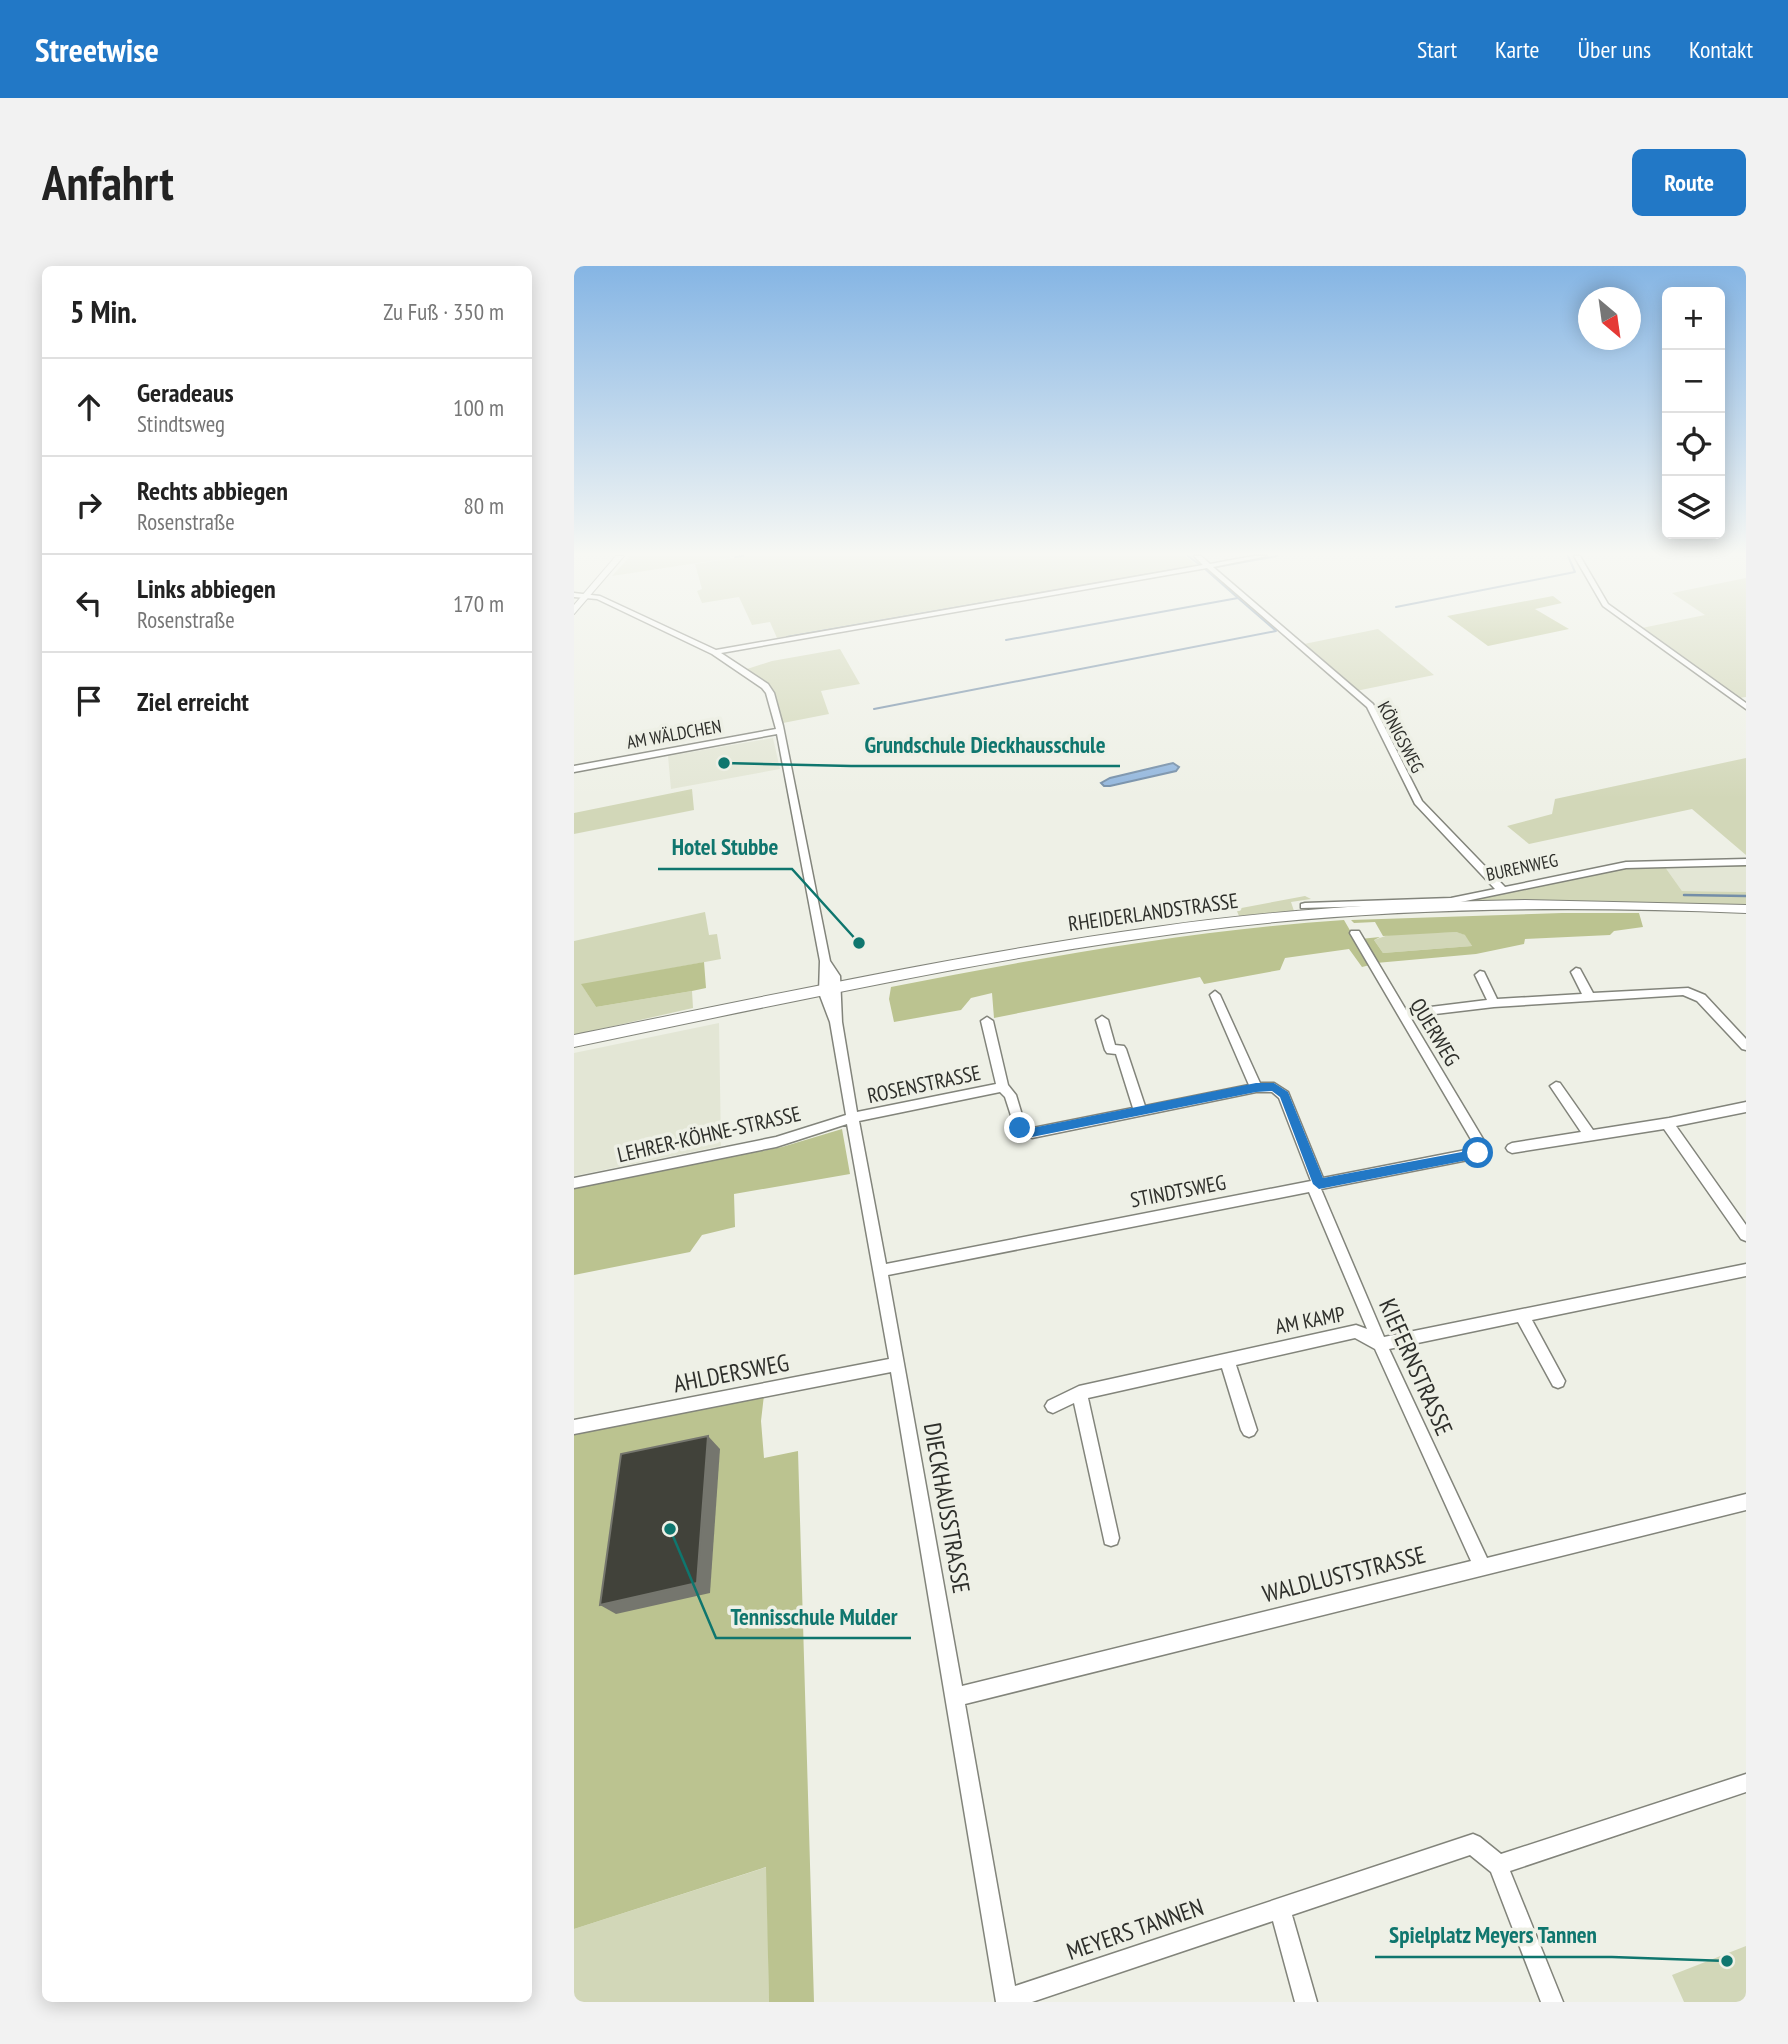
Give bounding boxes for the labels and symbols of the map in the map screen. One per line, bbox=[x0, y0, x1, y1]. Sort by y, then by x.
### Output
north arrow bbox=[1578, 287, 1641, 350]
street label: KÖNIGSWEG bbox=[1373, 697, 1429, 777]
street label: AM WÄLDCHEN bbox=[625, 714, 723, 754]
callout: Grundschule Dieckhausschule bbox=[851, 722, 1120, 766]
text: Grundschule Dieckhausschule bbox=[864, 730, 1106, 759]
callout: Hotel Stubbe bbox=[658, 825, 792, 869]
text: Hotel Stubbe bbox=[672, 832, 778, 861]
street label: BURENWEG bbox=[1484, 848, 1560, 886]
street label: RHEIDERLANDSTRASSE bbox=[1066, 887, 1240, 937]
street label: QUERWEG bbox=[1404, 993, 1466, 1071]
street label: ROSENSTRASSE bbox=[865, 1059, 983, 1109]
street label: LEHRER-KÖHNE-STRASSE bbox=[615, 1100, 803, 1168]
route end bbox=[1004, 1112, 1035, 1143]
route start bbox=[1462, 1137, 1493, 1168]
street label: STINDTSWEG bbox=[1128, 1169, 1228, 1213]
street label: KIEFERNSTRASSE bbox=[1372, 1294, 1460, 1440]
street label: AM KAMP bbox=[1273, 1300, 1347, 1340]
street label: AHLDERSWEG bbox=[671, 1347, 791, 1399]
street label: DIECKHAUSSTRASSE bbox=[917, 1420, 977, 1596]
street label: WALDLUSTSTRASSE bbox=[1259, 1539, 1429, 1609]
callout: Tennisschule Mulder bbox=[716, 1594, 911, 1638]
text: Tennisschule Mulder bbox=[731, 1602, 898, 1631]
street label: MEYERS TANNEN bbox=[1062, 1891, 1208, 1967]
callout: Spielplatz Meyers Tannen bbox=[1375, 1913, 1612, 1957]
text: Spielplatz Meyers Tannen bbox=[1389, 1920, 1597, 1949]

